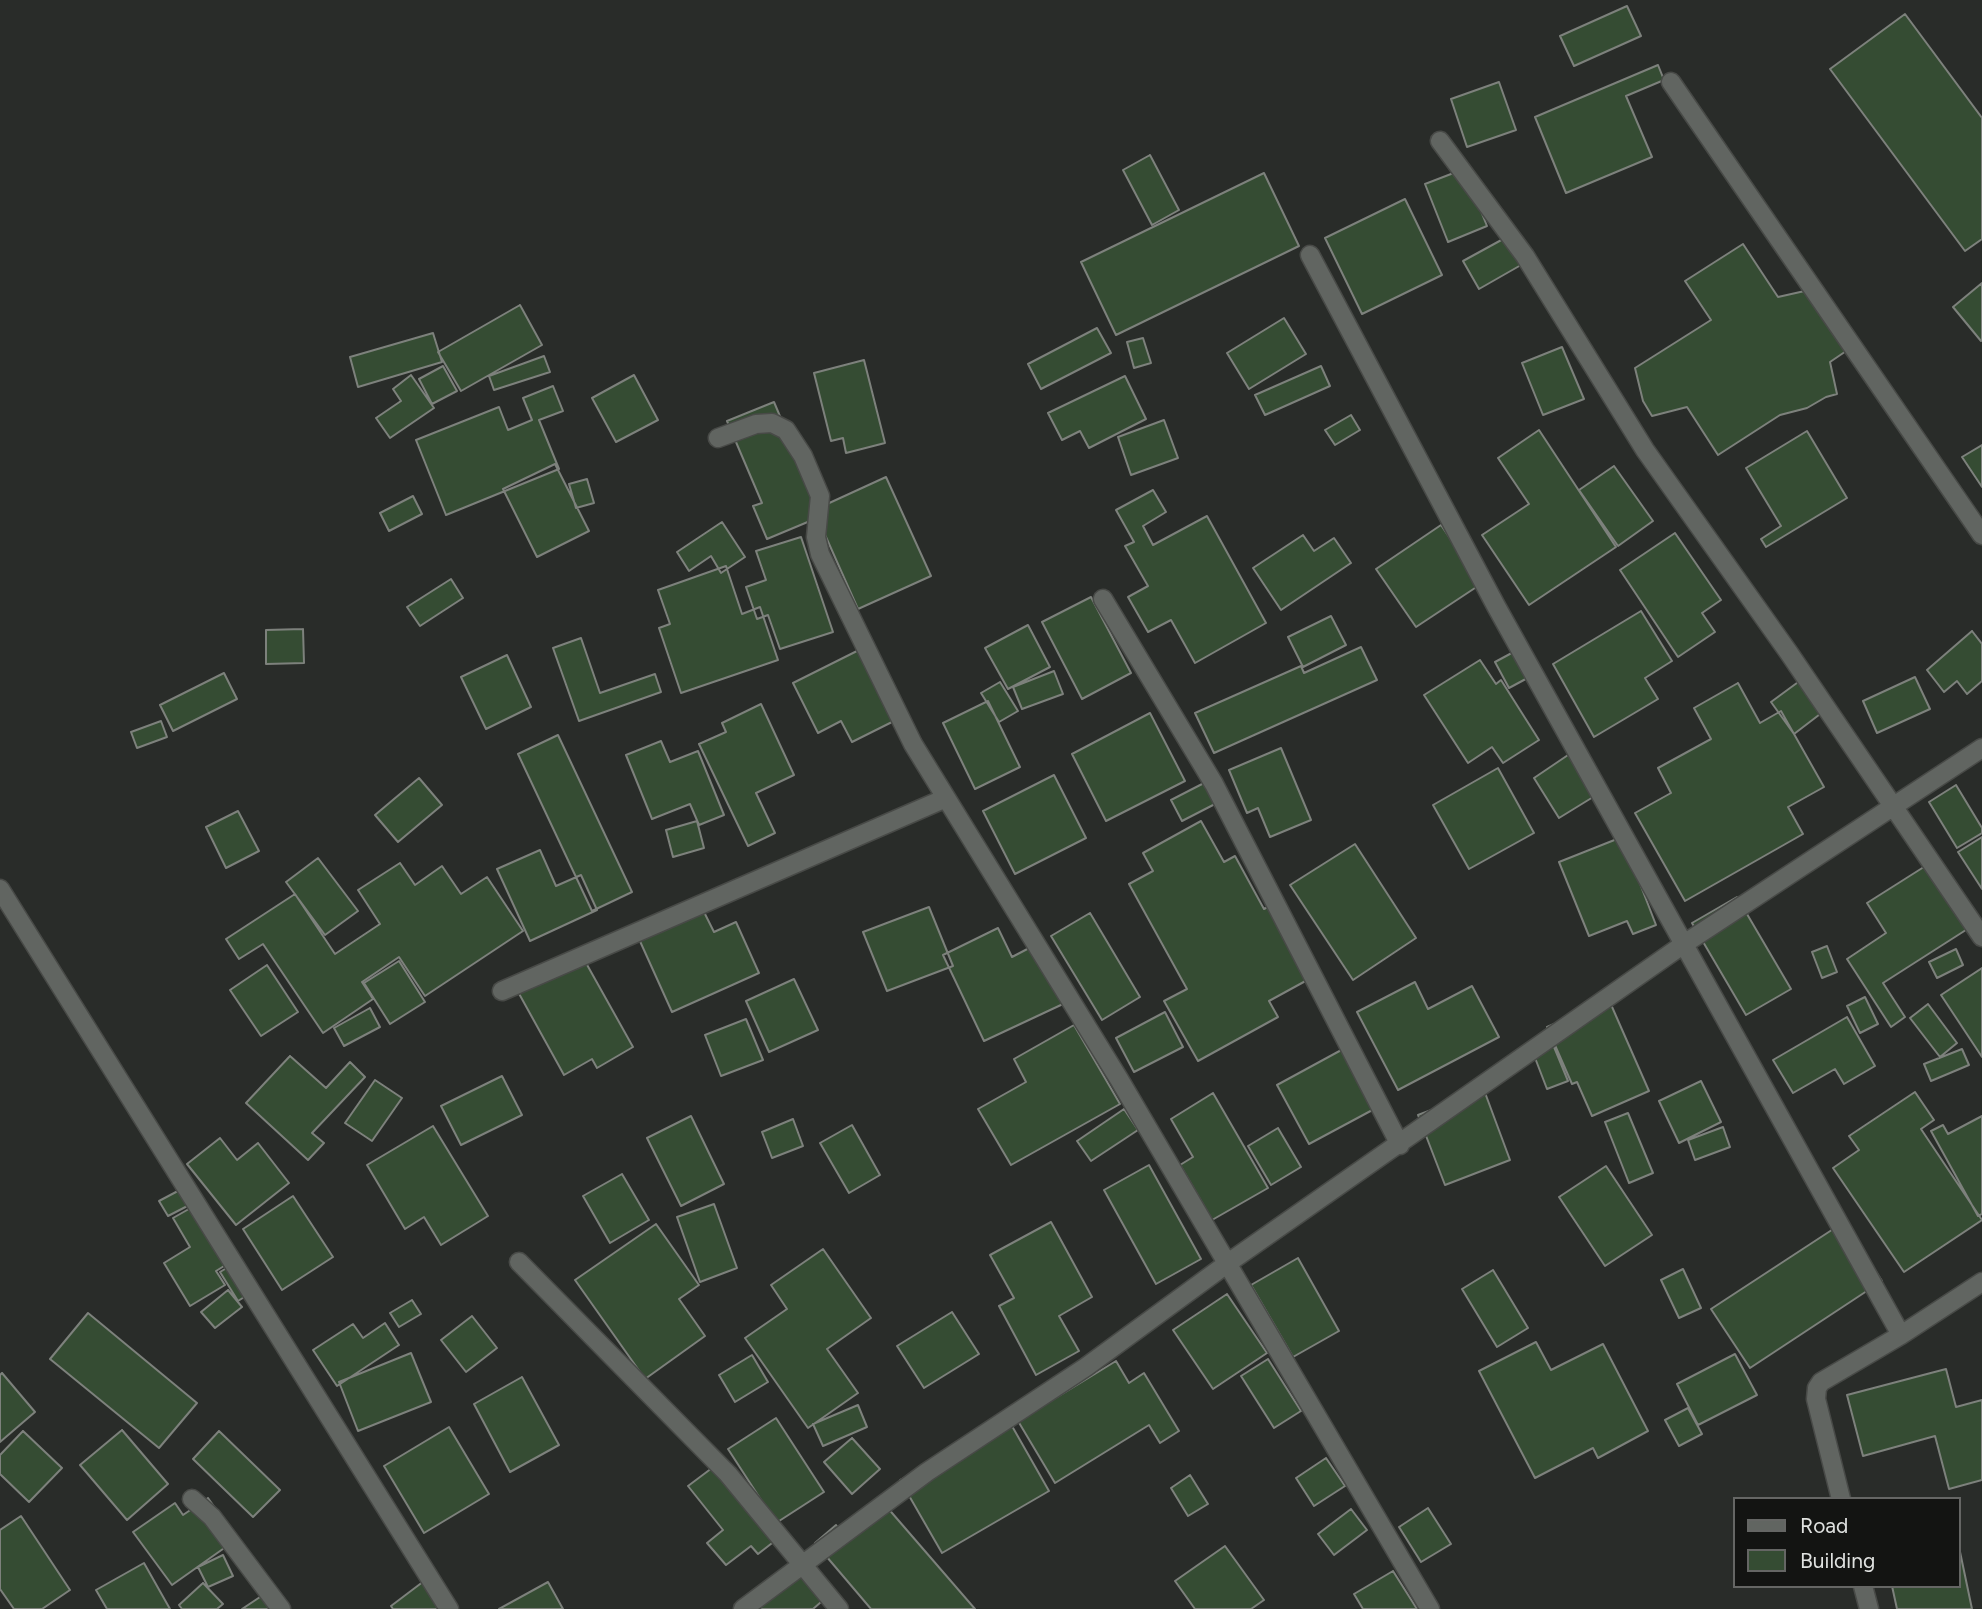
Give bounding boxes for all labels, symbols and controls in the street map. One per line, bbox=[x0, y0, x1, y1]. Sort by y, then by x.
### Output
legend bbox=[1734, 1497, 1961, 1588]
text: Road bbox=[1800, 1513, 1848, 1538]
text: Building bbox=[1800, 1548, 1875, 1573]

